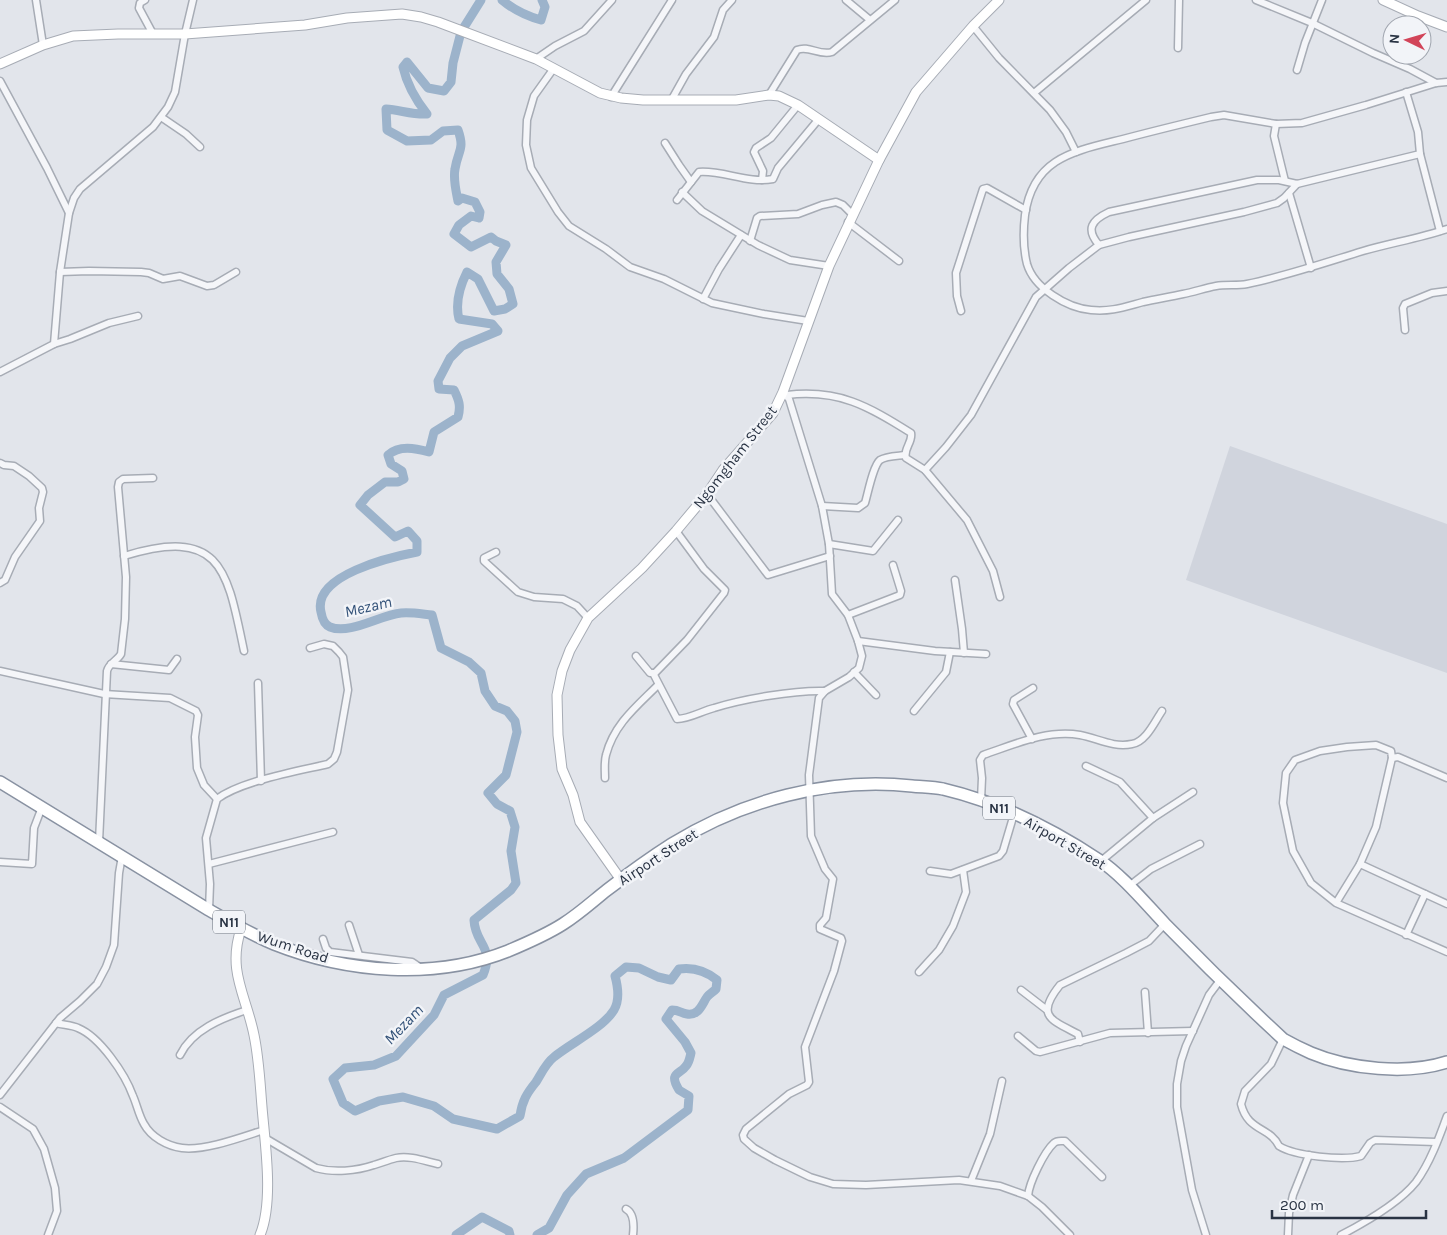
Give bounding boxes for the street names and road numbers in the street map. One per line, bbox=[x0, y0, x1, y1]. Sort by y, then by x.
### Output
street label: Ngomgham Street bbox=[689, 402, 781, 512]
road number: N11 bbox=[983, 796, 1015, 820]
street label: Airport Street bbox=[1021, 812, 1109, 874]
street label: Airport Street bbox=[615, 824, 701, 889]
road number: N11 bbox=[213, 910, 245, 934]
street label: Wum Road bbox=[255, 927, 331, 967]

